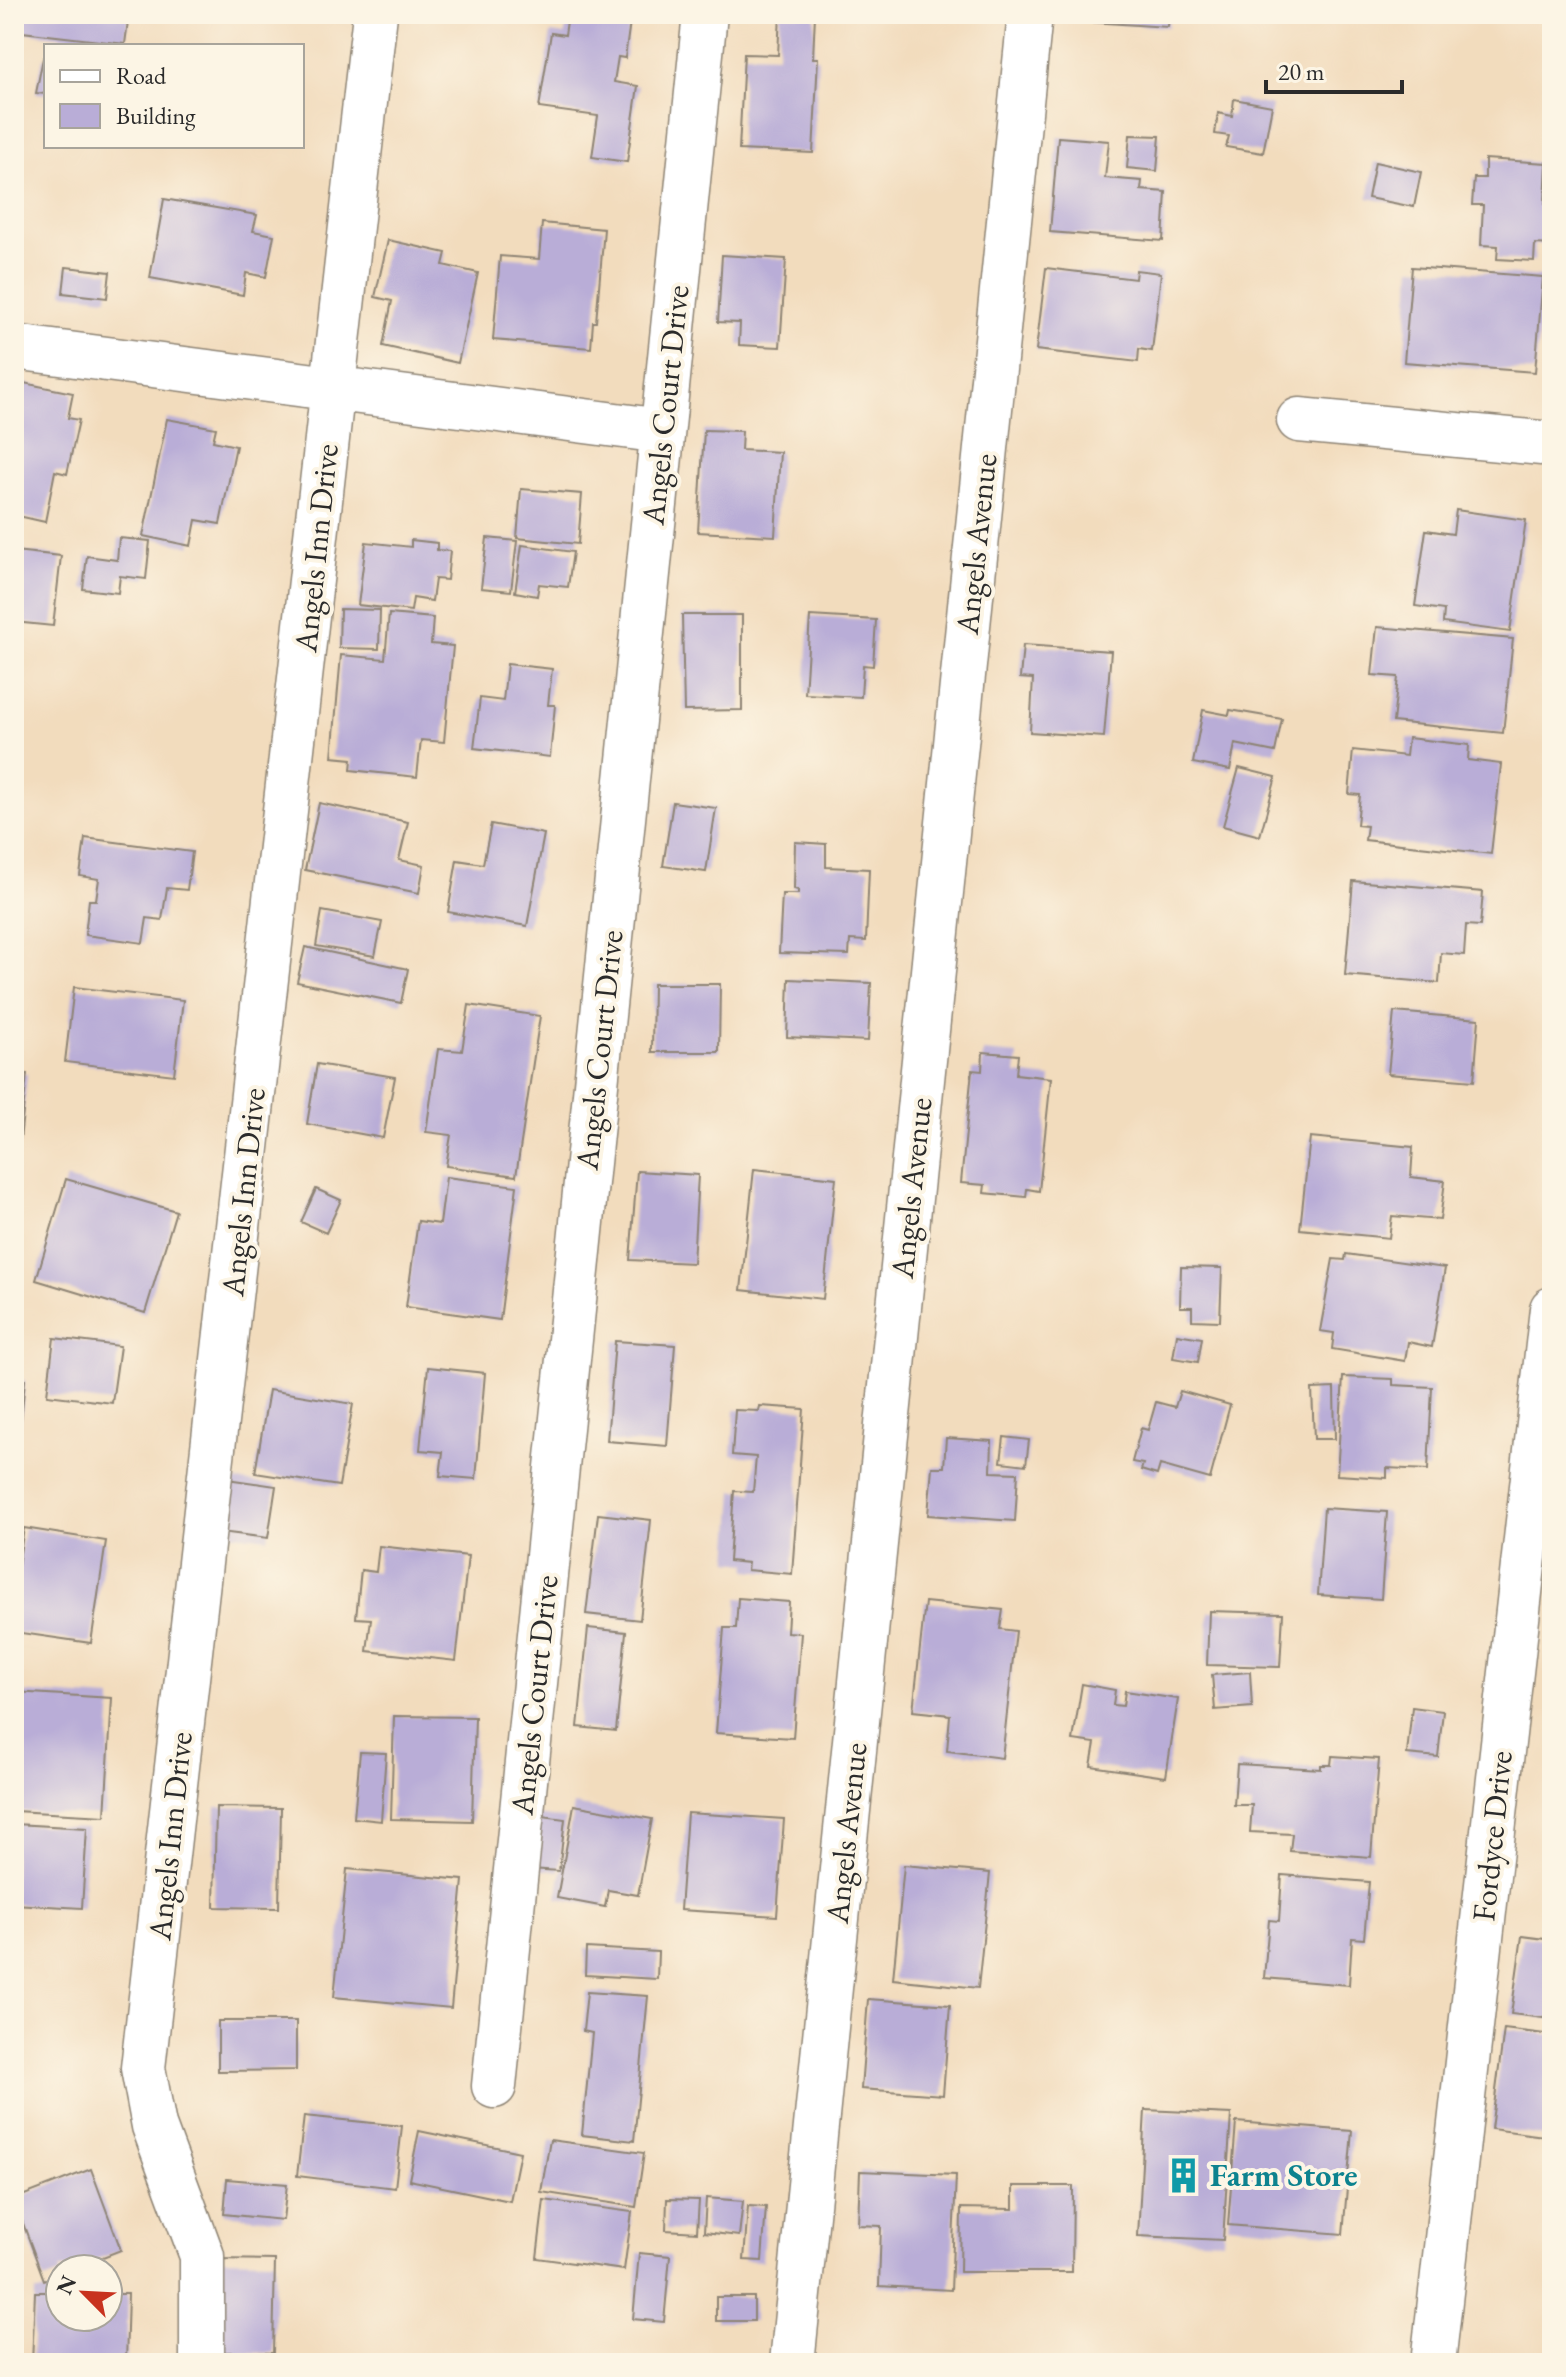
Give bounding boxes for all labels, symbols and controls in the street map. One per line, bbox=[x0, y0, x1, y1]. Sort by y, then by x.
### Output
legend bbox=[44, 44, 304, 148]
scale bar bbox=[1266, 44, 1402, 94]
text: 20 m bbox=[1278, 56, 1325, 87]
text: Road bbox=[116, 60, 167, 91]
text: Building bbox=[116, 100, 196, 131]
street label: Angels Court Drive bbox=[631, 283, 698, 528]
street label: Angels Inn Drive bbox=[284, 442, 348, 655]
street label: Angels Avenue bbox=[946, 451, 1006, 638]
street label: Angels Court Drive bbox=[565, 928, 632, 1173]
street label: Angels Inn Drive bbox=[211, 1086, 275, 1299]
street label: Angels Avenue bbox=[881, 1095, 941, 1282]
street label: Angels Court Drive bbox=[500, 1573, 567, 1818]
street label: Angels Inn Drive bbox=[138, 1730, 202, 1943]
street label: Angels Avenue bbox=[816, 1740, 876, 1927]
street label: Fordyce Drive bbox=[1462, 1749, 1522, 1923]
place label: Farm Store bbox=[1210, 2154, 1358, 2196]
building icon: Farm Store bbox=[1165, 2156, 1203, 2194]
north arrow bbox=[44, 2253, 124, 2333]
text: N bbox=[49, 2271, 83, 2299]

